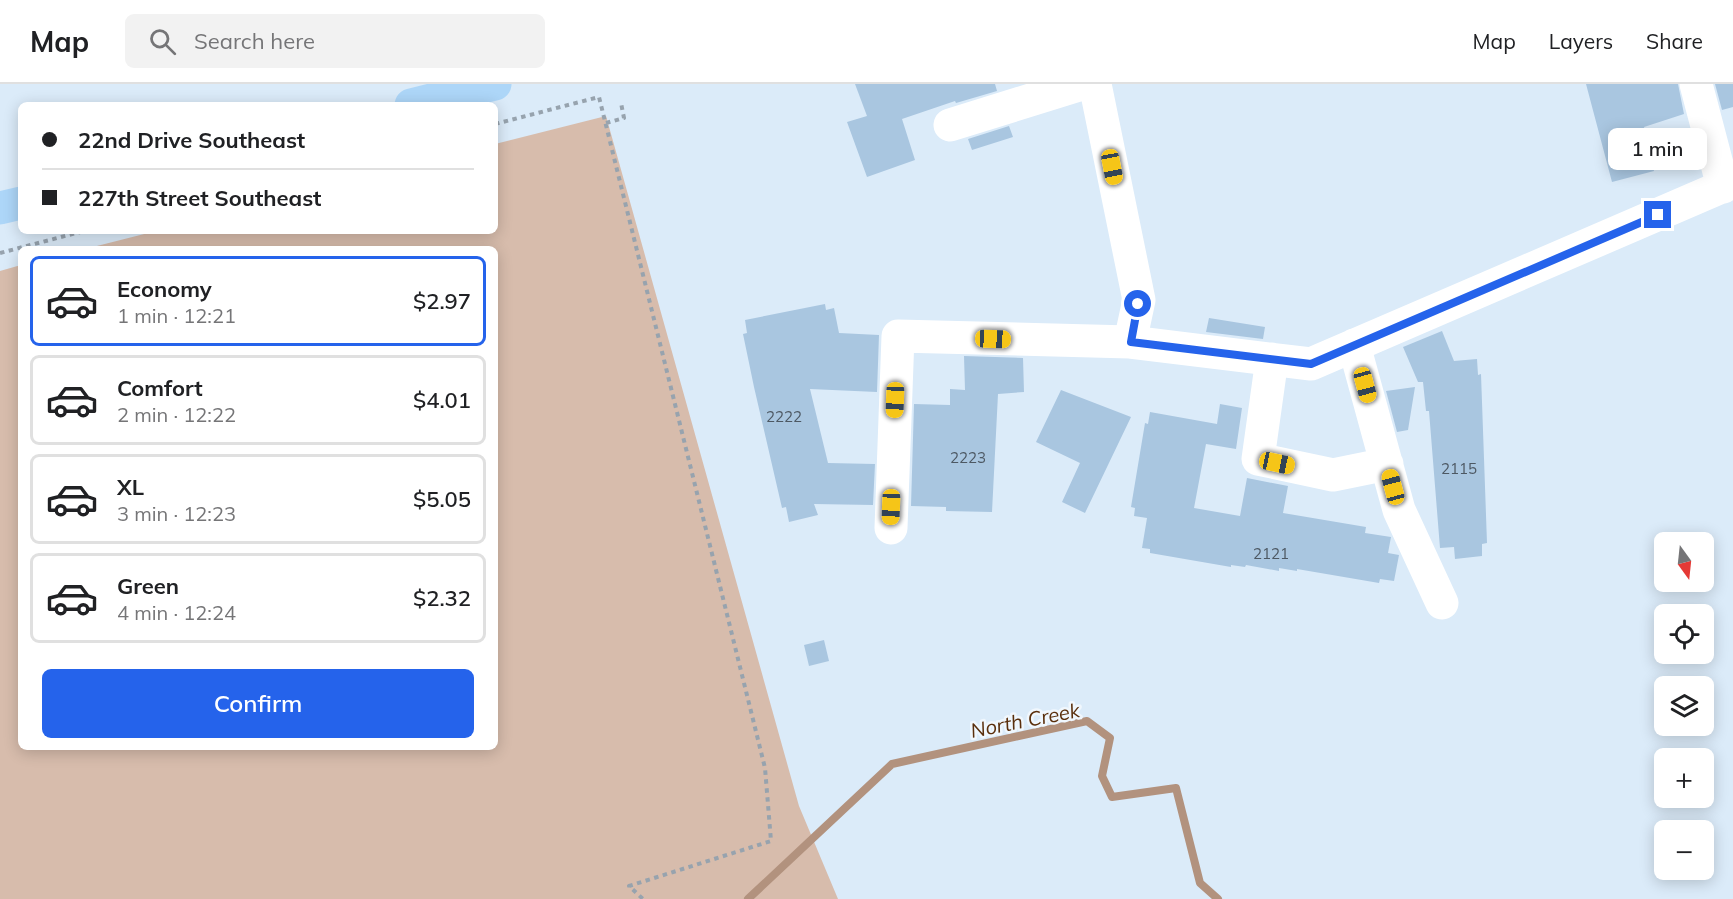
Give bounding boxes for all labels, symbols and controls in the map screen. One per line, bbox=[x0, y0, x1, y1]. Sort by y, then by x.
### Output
search box bbox=[125, 14, 545, 68]
text: Map bbox=[30, 24, 89, 59]
icon: search bbox=[146, 25, 179, 58]
text: Search here bbox=[194, 27, 315, 55]
text: Map bbox=[1473, 28, 1516, 54]
text: Layers bbox=[1549, 28, 1613, 54]
text: Share bbox=[1646, 28, 1703, 54]
text: 22nd Drive Southeast bbox=[78, 126, 305, 154]
callout: 1 min bbox=[1608, 128, 1708, 170]
text: 1 min bbox=[1632, 136, 1683, 161]
car bbox=[1100, 148, 1124, 186]
text: 227th Street Southeast bbox=[78, 184, 321, 212]
route end bbox=[1644, 201, 1671, 228]
icon: car bbox=[45, 274, 99, 328]
text: Economy bbox=[117, 275, 212, 303]
text: $2.97 bbox=[413, 287, 471, 315]
route start bbox=[1124, 290, 1151, 317]
text: 1 min · 12:21 bbox=[117, 303, 236, 328]
car bbox=[975, 329, 1011, 349]
car bbox=[1352, 365, 1378, 405]
icon: car bbox=[45, 373, 99, 427]
text: Comfort bbox=[117, 374, 203, 402]
car bbox=[885, 382, 905, 418]
text: $4.01 bbox=[413, 386, 471, 414]
text: 2 min · 12:22 bbox=[117, 402, 236, 427]
house number: 2222 bbox=[766, 407, 802, 426]
house number: 2223 bbox=[950, 448, 986, 467]
car bbox=[1258, 450, 1296, 476]
house number: 2115 bbox=[1441, 459, 1477, 478]
car bbox=[1380, 467, 1406, 507]
icon: car bbox=[45, 472, 99, 526]
text: XL bbox=[117, 473, 144, 501]
text: $5.05 bbox=[413, 485, 471, 513]
car bbox=[881, 489, 901, 525]
text: 3 min · 12:23 bbox=[117, 501, 236, 526]
north arrow bbox=[1654, 532, 1714, 592]
map controls bbox=[1654, 532, 1714, 880]
house number: 2121 bbox=[1253, 544, 1289, 563]
icon: car bbox=[45, 571, 99, 625]
text: Green bbox=[117, 572, 179, 600]
text: $2.32 bbox=[413, 584, 471, 612]
text: 4 min · 12:24 bbox=[117, 600, 236, 625]
button: locate bbox=[1654, 604, 1714, 664]
button: Confirm bbox=[42, 669, 474, 738]
button: layers bbox=[1654, 676, 1714, 736]
water label: North Creek bbox=[968, 697, 1083, 743]
button: + bbox=[1654, 748, 1714, 808]
button: − bbox=[1654, 820, 1714, 880]

